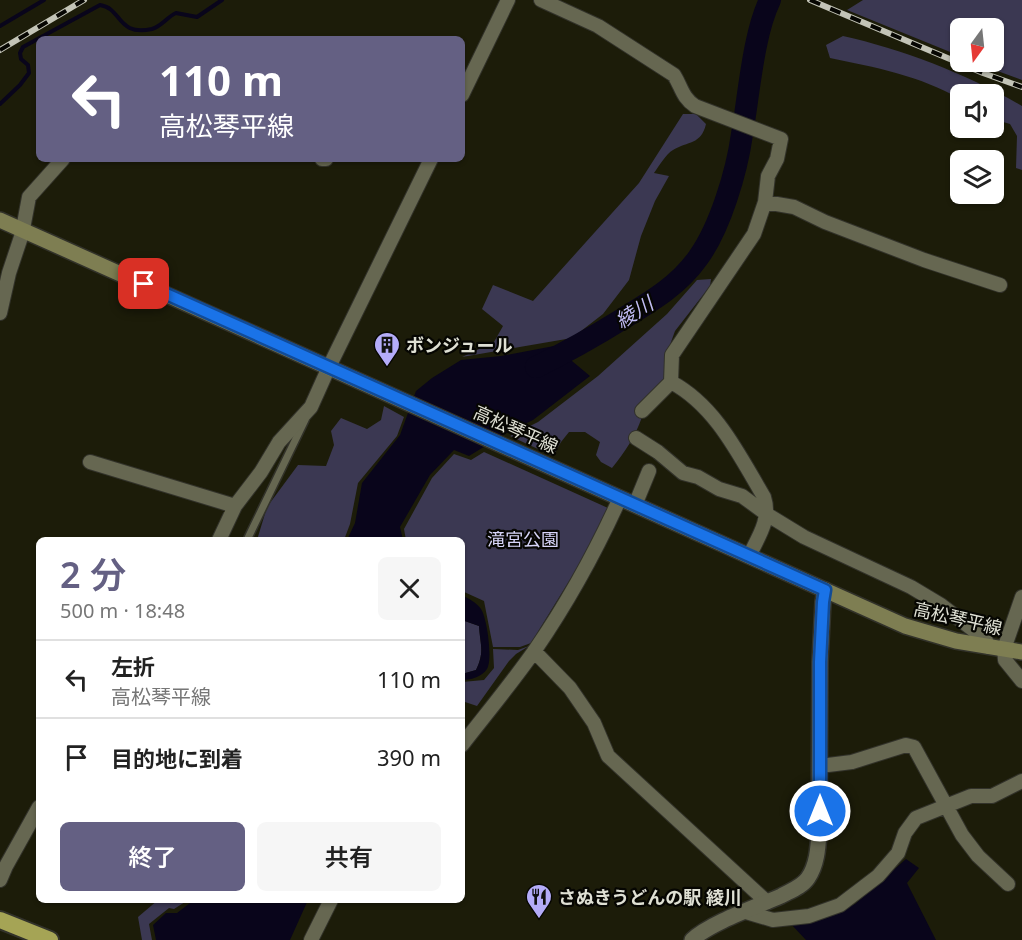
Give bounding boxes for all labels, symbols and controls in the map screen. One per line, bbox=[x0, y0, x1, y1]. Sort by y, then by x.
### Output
north arrow bbox=[950, 18, 1004, 72]
map controls bbox=[950, 18, 1004, 204]
text: 110 m bbox=[159, 51, 283, 108]
icon: left bbox=[60, 60, 138, 138]
button: sound bbox=[950, 84, 1004, 138]
text: 高松琴平線 bbox=[159, 107, 294, 144]
button: layers bbox=[950, 150, 1004, 204]
pin bbox=[118, 258, 169, 309]
icon: arrive bbox=[127, 267, 160, 300]
water label: 綾川 bbox=[610, 289, 660, 334]
building icon: ボンジュール bbox=[372, 330, 402, 368]
place label: ボンジュール bbox=[406, 333, 513, 357]
street label: 高松琴平線 bbox=[470, 400, 562, 458]
park label: 滝宮公園 bbox=[487, 527, 559, 551]
text: 2 分 bbox=[60, 550, 126, 599]
button: close bbox=[378, 557, 441, 620]
street label: 高松琴平線 bbox=[911, 596, 1005, 640]
text: 500 m · 18:48 bbox=[60, 597, 185, 624]
text: 左折 bbox=[111, 651, 155, 681]
icon: left bbox=[60, 663, 93, 696]
text: 110 m bbox=[377, 664, 441, 694]
text: 高松琴平線 bbox=[111, 683, 211, 710]
icon: arrive bbox=[60, 741, 93, 774]
text: 390 m bbox=[377, 742, 441, 772]
text: 目的地に到着 bbox=[111, 743, 243, 773]
position arrow bbox=[788, 779, 852, 843]
button: 終了 bbox=[60, 822, 245, 891]
button: 共有 bbox=[257, 822, 441, 891]
restaurant icon: さぬきうどんの駅 綾川 bbox=[524, 882, 554, 920]
place label: さぬきうどんの駅 綾川 bbox=[558, 885, 742, 909]

